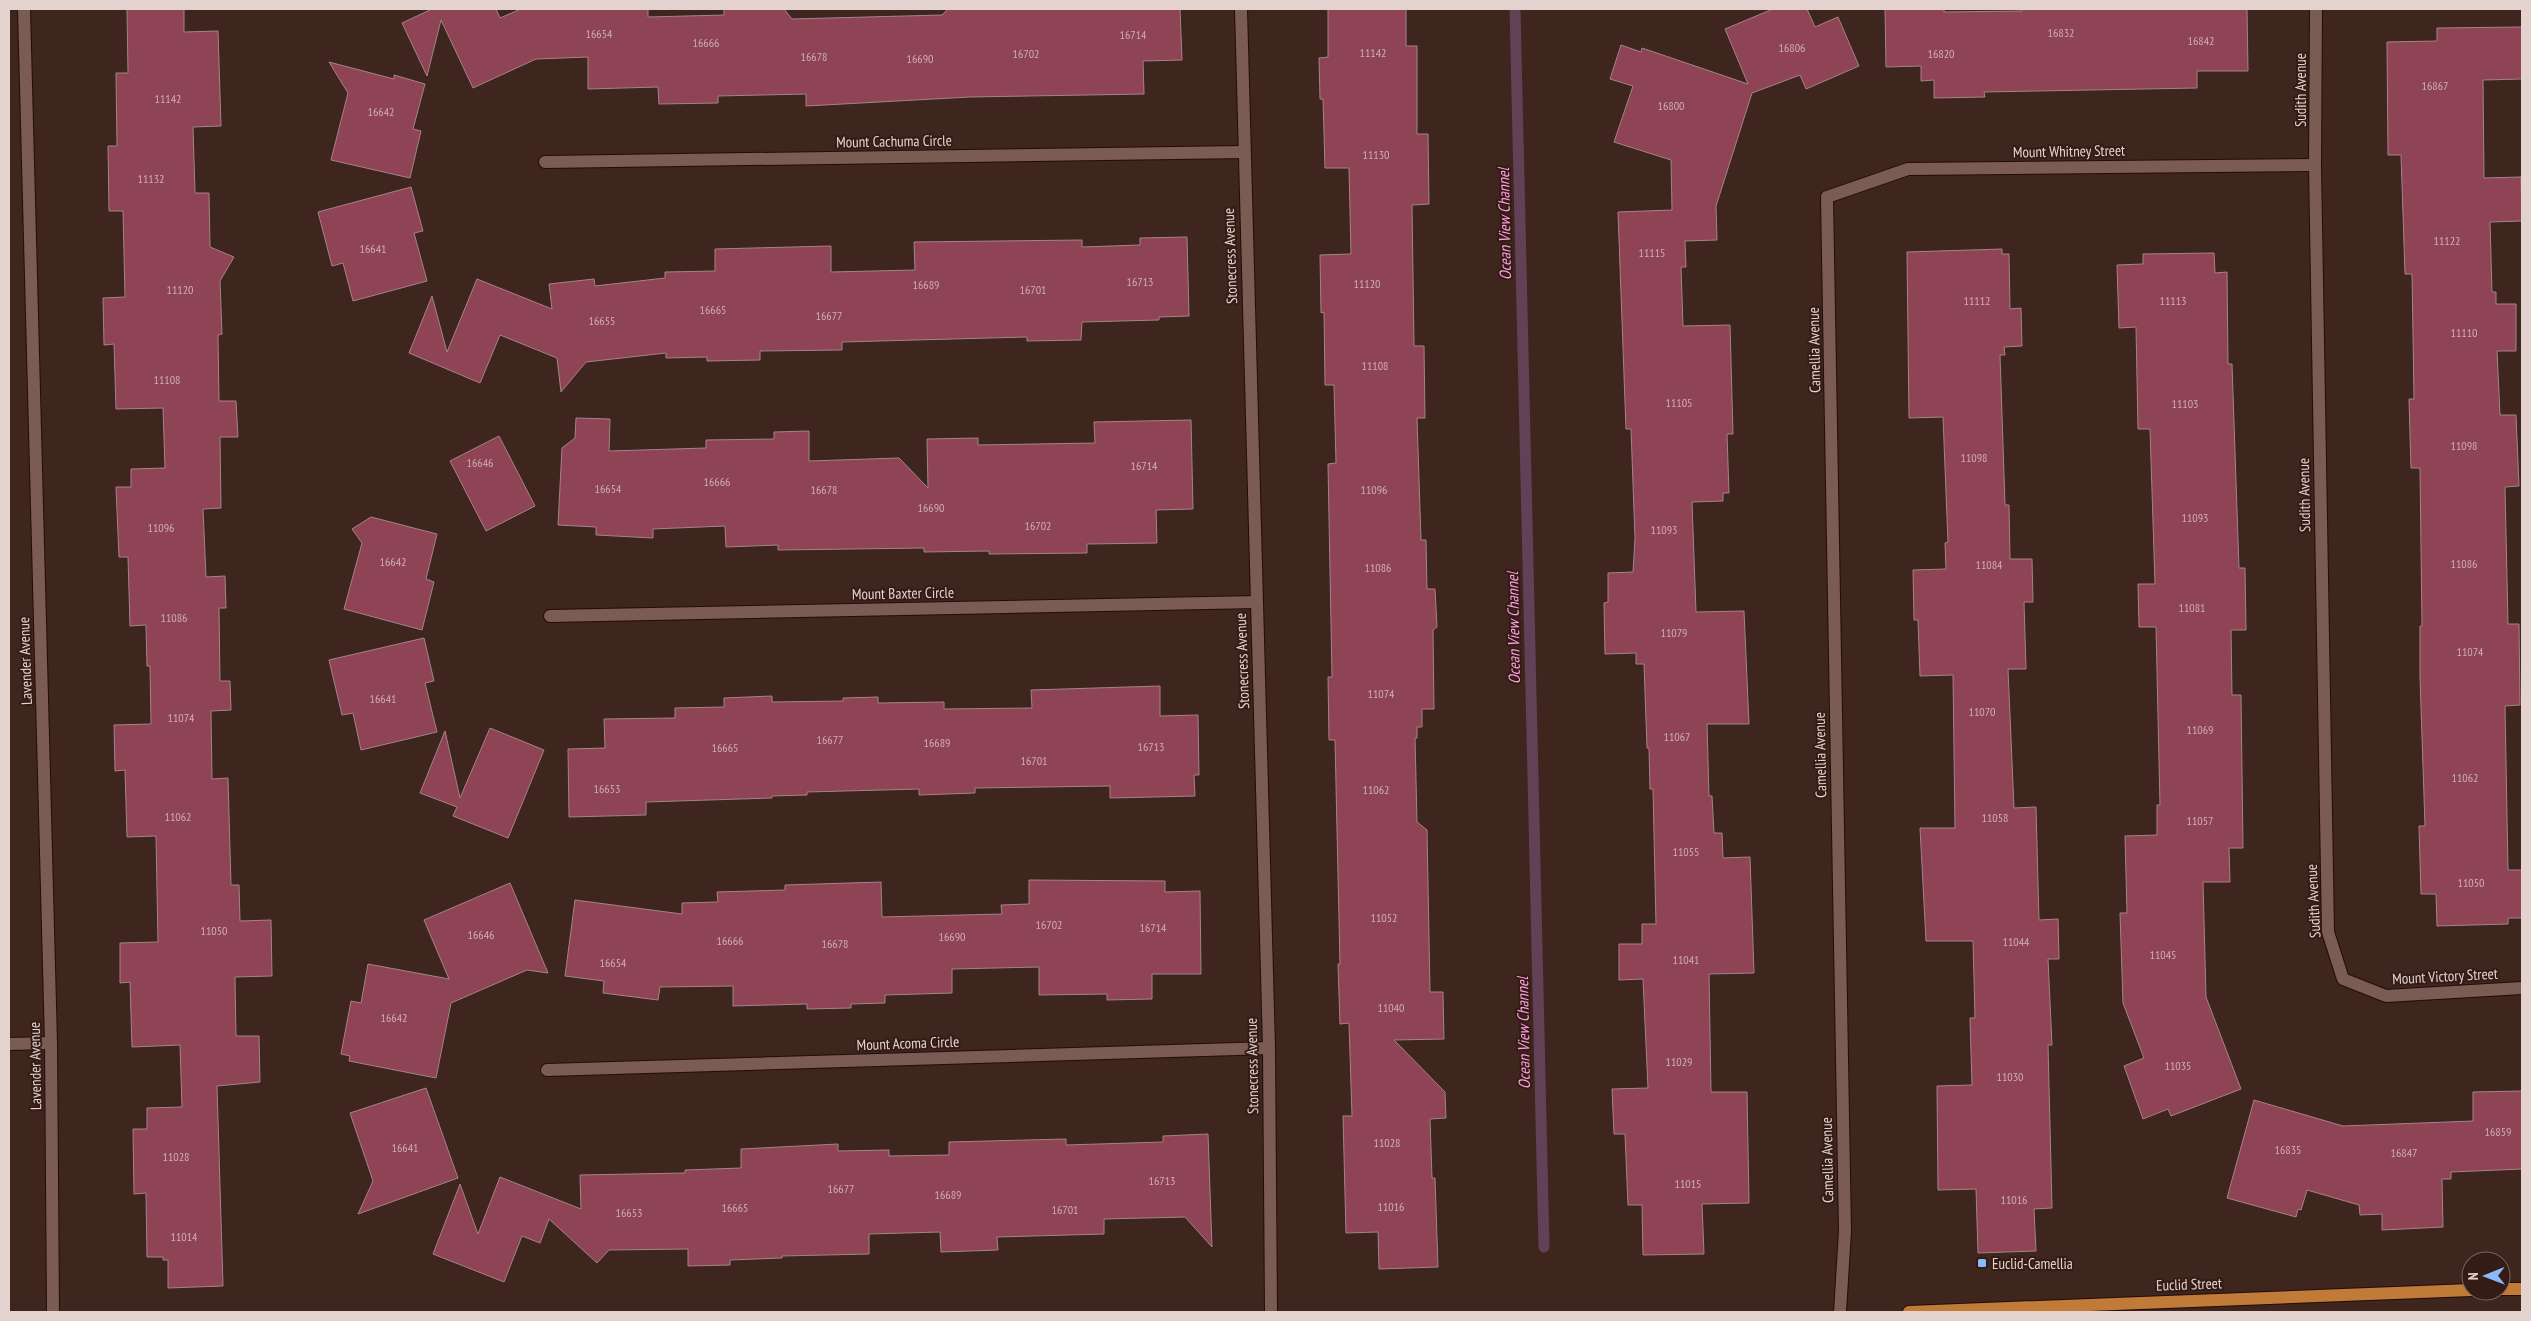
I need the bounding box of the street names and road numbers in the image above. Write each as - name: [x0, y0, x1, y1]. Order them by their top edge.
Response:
- street label: Sudith Avenue: [2291, 53, 2310, 127]
- street label: Mount Cachuma Circle: [836, 130, 952, 152]
- street label: Mount Whitney Street: [2013, 141, 2125, 161]
- street label: Stonecress Avenue: [1219, 208, 1241, 304]
- street label: Camellia Avenue: [1804, 307, 1824, 393]
- street label: Sudith Avenue: [2294, 458, 2314, 532]
- street label: Mount Baxter Circle: [852, 583, 954, 603]
- street label: Stonecress Avenue: [1231, 613, 1253, 709]
- street label: Lavender Avenue: [14, 617, 36, 705]
- street label: Camellia Avenue: [1810, 712, 1830, 798]
- street label: Sudith Avenue: [2302, 863, 2324, 939]
- street label: Mount Victory Street: [2392, 964, 2498, 988]
- street label: Stonecress Avenue: [1242, 1018, 1262, 1114]
- street label: Lavender Avenue: [25, 1022, 45, 1110]
- street label: Mount Acoma Circle: [856, 1032, 960, 1054]
- street label: Camellia Avenue: [1817, 1117, 1837, 1203]
- street label: Euclid Street: [2156, 1273, 2222, 1295]

